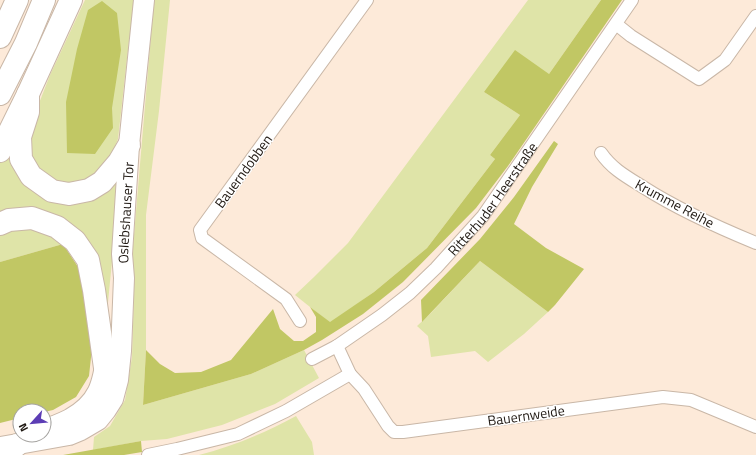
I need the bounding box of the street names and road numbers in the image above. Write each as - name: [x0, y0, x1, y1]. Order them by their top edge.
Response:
- street label: Bauerndobben: [209, 130, 277, 212]
- street label: Ritterhuder Heerstraße: [442, 137, 542, 260]
- street label: Oslebshauser Tor: [112, 161, 138, 264]
- street label: Krumme Reihe: [632, 173, 718, 233]
- street label: Bauernweide: [486, 399, 566, 431]

